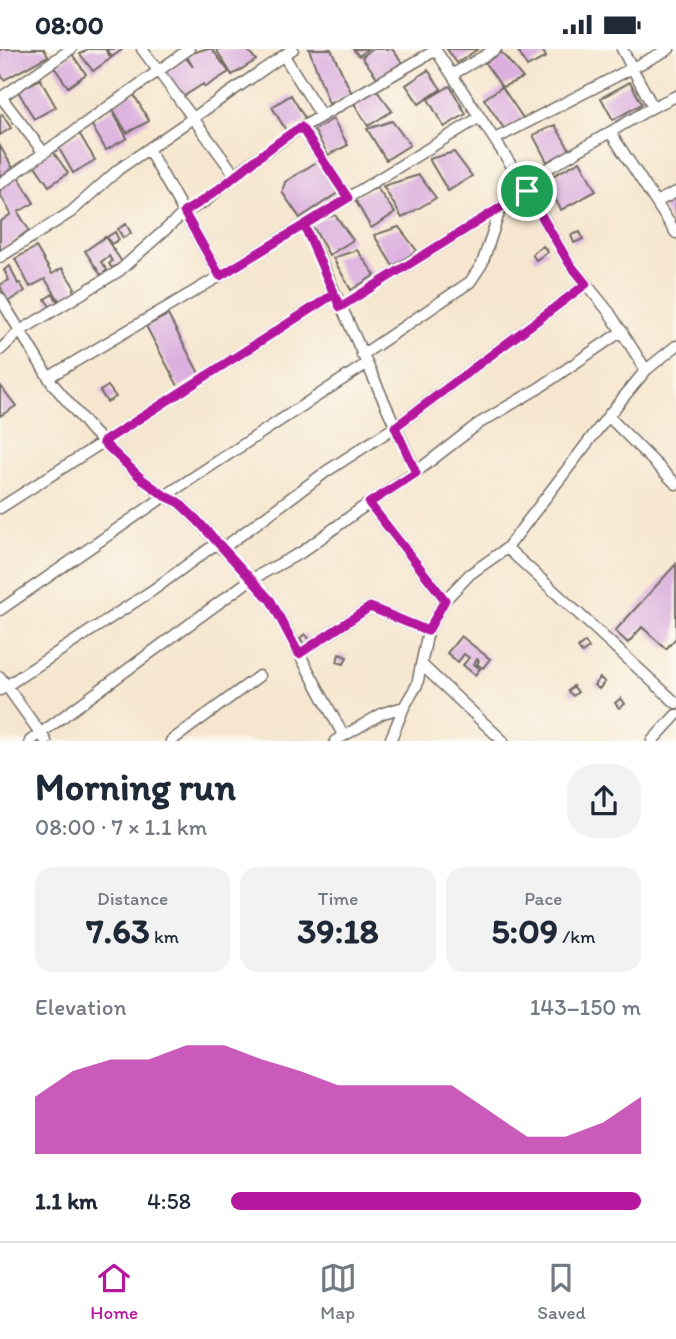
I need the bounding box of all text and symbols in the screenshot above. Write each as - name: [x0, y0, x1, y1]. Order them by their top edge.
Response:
- text: 08:00: [35, 9, 104, 41]
- pin: [497, 161, 557, 221]
- icon: arrive: [508, 172, 546, 210]
- text: Morning run: [35, 764, 236, 810]
- button: share: [567, 764, 641, 838]
- text: 08:00 · 7 × 1.1 km: [35, 813, 207, 841]
- text: Distance: [97, 887, 168, 910]
- text: Time: [318, 887, 358, 910]
- text: Pace: [524, 887, 562, 910]
- text: 7.63: [86, 910, 150, 952]
- text: 39:18: [297, 910, 379, 952]
- text: 5:09: [491, 910, 558, 952]
- text: km: [150, 925, 179, 948]
- text: /km: [558, 925, 595, 948]
- text: Elevation: [35, 993, 126, 1021]
- text: 143–150 m: [530, 993, 641, 1021]
- text: 1.1 km: [35, 1187, 98, 1215]
- text: 4:58: [147, 1187, 191, 1215]
- tab: Home: [90, 1259, 138, 1324]
- tab: Map: [319, 1259, 357, 1324]
- tab: Saved: [537, 1259, 586, 1324]

